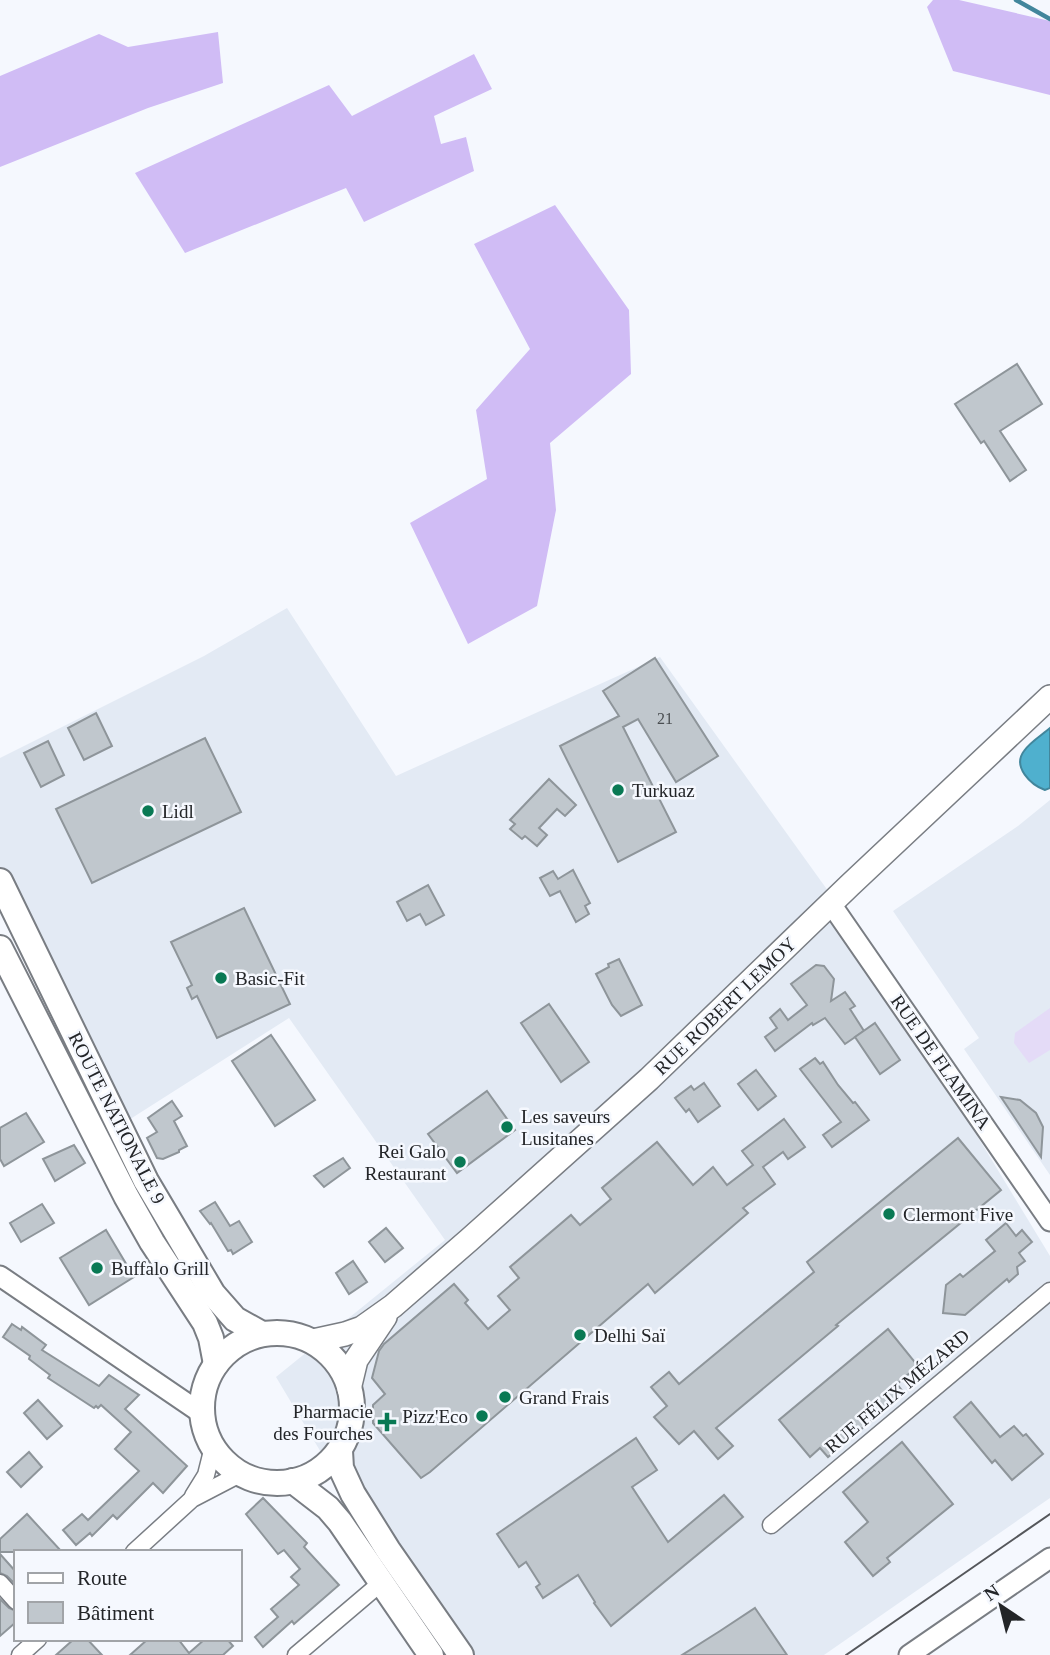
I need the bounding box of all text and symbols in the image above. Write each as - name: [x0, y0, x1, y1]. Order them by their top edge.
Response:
- house number: 21: [657, 710, 673, 727]
- place label: Turkuaz: [632, 780, 695, 801]
- marker: Turkuaz: [610, 782, 626, 798]
- place label: Lidl: [162, 801, 194, 822]
- marker: Lidl: [140, 803, 156, 819]
- street label: RUE ROBERT LEMOY: [650, 933, 800, 1079]
- place label: Basic-Fit: [235, 968, 305, 989]
- marker: Basic-Fit: [213, 970, 229, 986]
- street label: RUE DE FLAMINA: [887, 991, 995, 1134]
- street label: ROUTE NATIONALE 9: [65, 1029, 169, 1207]
- place label: Les saveurs Lusitanes: [521, 1106, 610, 1149]
- marker: Les saveurs Lusitanes: [499, 1119, 515, 1135]
- place label: Rei Galo Restaurant: [365, 1141, 447, 1184]
- marker: Rei Galo Restaurant: [452, 1154, 468, 1170]
- place label: Clermont Five: [903, 1204, 1013, 1225]
- marker: Clermont Five: [881, 1206, 897, 1222]
- place label: Buffalo Grill: [111, 1258, 209, 1279]
- marker: Buffalo Grill: [89, 1260, 105, 1276]
- place label: Delhi Saï: [594, 1325, 666, 1346]
- street label: RUE FÉLIX MÉZARD: [821, 1325, 973, 1457]
- marker: Delhi Saï: [572, 1327, 588, 1343]
- place label: Grand Frais: [519, 1387, 609, 1408]
- marker: Grand Frais: [497, 1389, 513, 1405]
- place label: Pharmacie des Fourches: [273, 1401, 373, 1444]
- place label: Pizz'Eco: [402, 1406, 468, 1427]
- marker: Pizz'Eco: [474, 1408, 490, 1424]
- marker: Pharmacie des Fourches: [379, 1414, 395, 1430]
- legend: [14, 1550, 242, 1641]
- text: Route: [77, 1566, 127, 1590]
- north arrow: [966, 1571, 1036, 1641]
- text: N: [980, 1580, 1003, 1605]
- text: Bâtiment: [77, 1601, 154, 1625]

